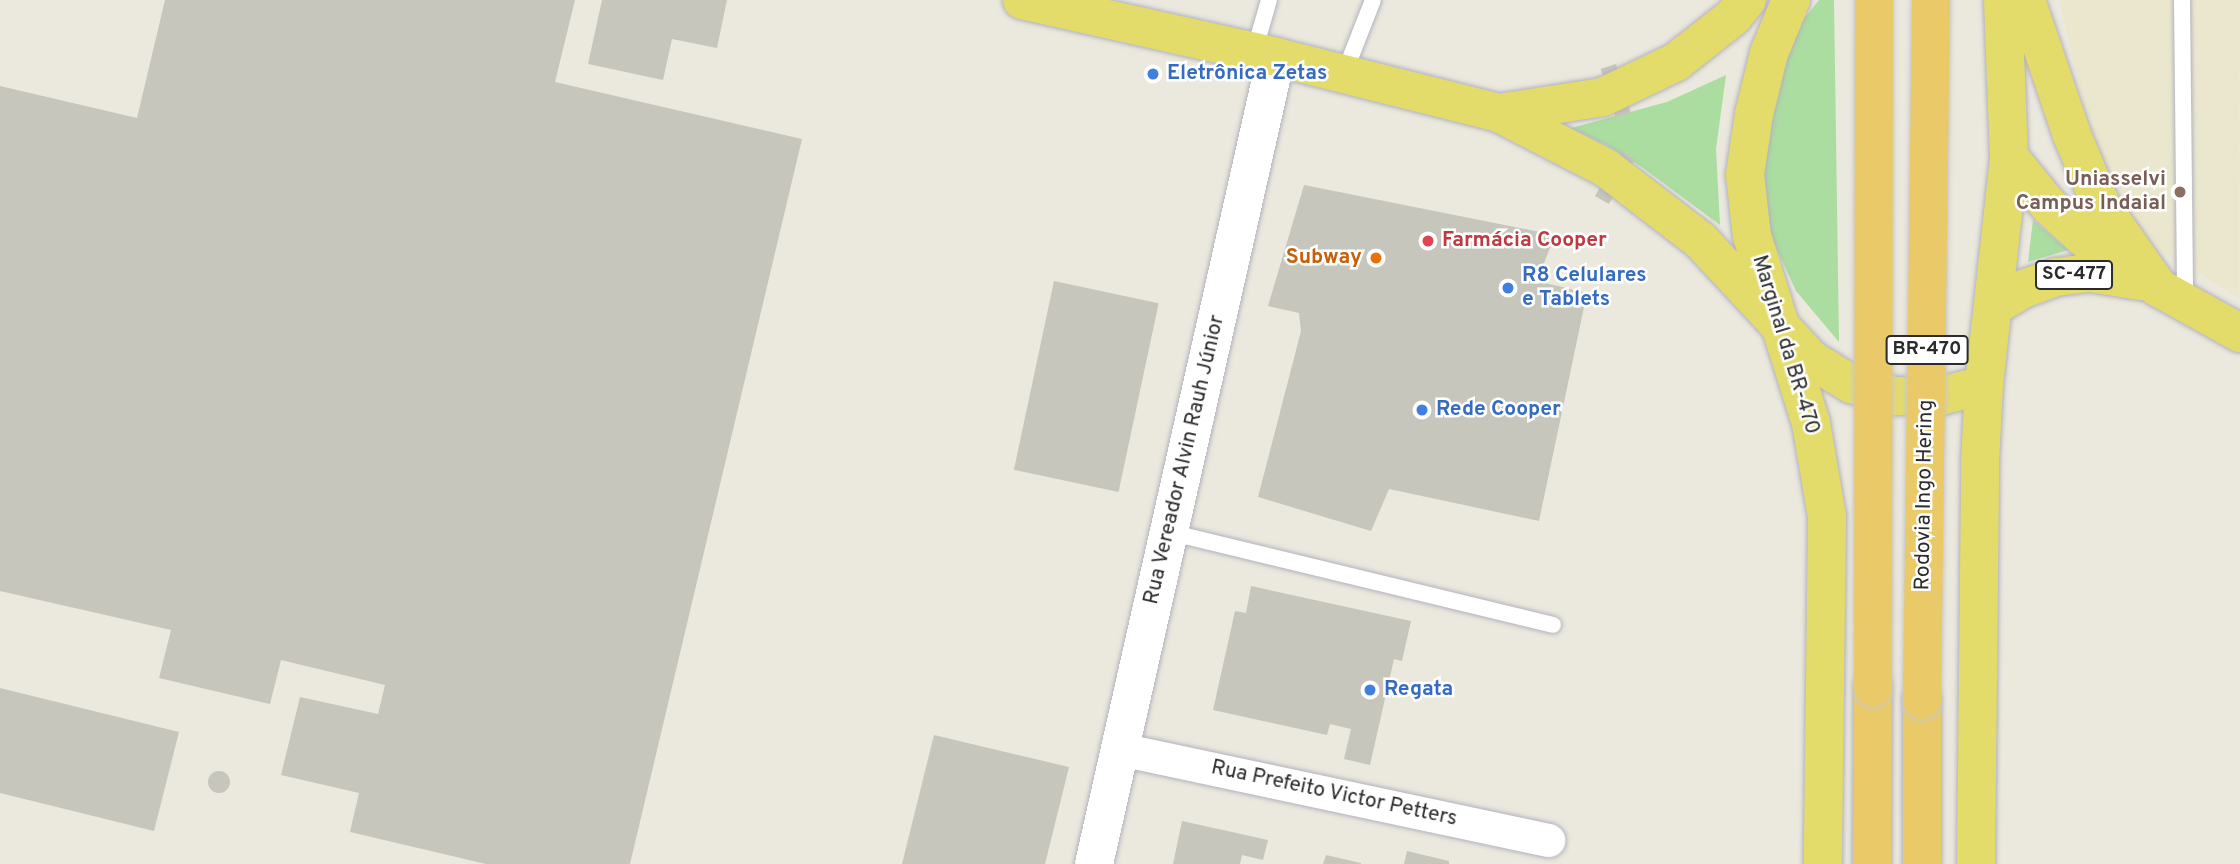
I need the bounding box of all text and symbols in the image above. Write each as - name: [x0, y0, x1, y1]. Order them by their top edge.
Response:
- place label: Eletrônica Zetas: [1167, 61, 1327, 87]
- marker: Eletrônica Zetas: [1145, 66, 1161, 82]
- place label: Uniasselvi Campus Indaial: [2016, 167, 2166, 217]
- marker: Uniasselvi Campus Indaial: [2172, 184, 2188, 200]
- place label: Farmácia Cooper: [1442, 228, 1607, 254]
- marker: Farmácia Cooper: [1420, 233, 1436, 249]
- place label: Subway: [1286, 245, 1362, 271]
- marker: Subway: [1368, 250, 1384, 266]
- street label: Marginal da BR-470: [1746, 252, 1824, 438]
- road number: SC-477: [2034, 260, 2114, 290]
- place label: R8 Celulares e Tablets: [1522, 263, 1646, 313]
- marker: R8 Celulares e Tablets: [1500, 280, 1516, 296]
- street label: Rua Vereador Alvin Rauh Júnior: [1139, 312, 1231, 608]
- road number: BR-470: [1885, 334, 1969, 366]
- place label: Rede Cooper: [1436, 397, 1561, 423]
- street label: Rodovia Ingo Hering: [1911, 399, 1939, 591]
- marker: Rede Cooper: [1414, 402, 1430, 418]
- place label: Regata: [1384, 677, 1453, 703]
- marker: Regata: [1362, 682, 1378, 698]
- street label: Rua Prefeito Victor Petters: [1208, 756, 1460, 832]

